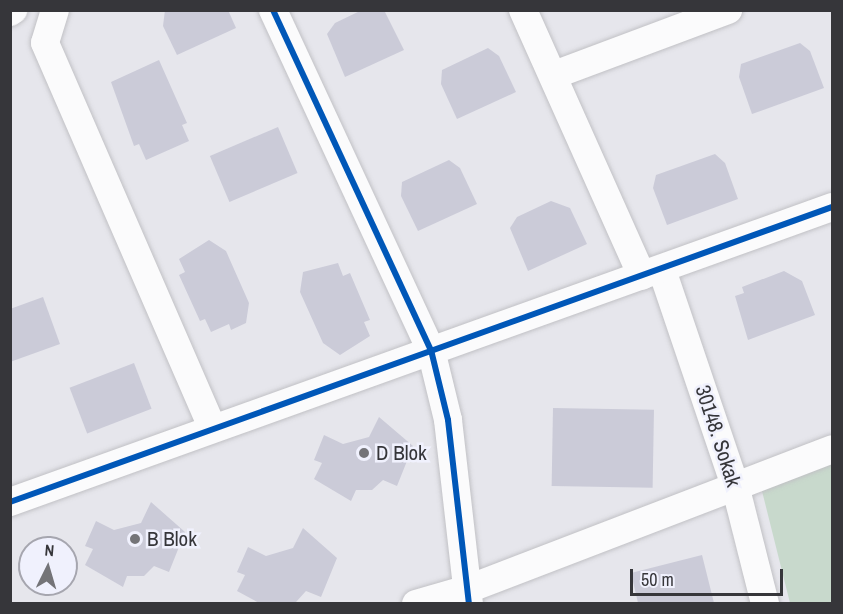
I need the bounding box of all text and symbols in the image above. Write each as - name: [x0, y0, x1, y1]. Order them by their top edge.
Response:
- street label: 30148. Sokak: [690, 382, 746, 490]
- place label: D Blok: [376, 440, 427, 466]
- marker: D Blok: [357, 446, 371, 460]
- place label: B Blok: [147, 526, 197, 552]
- marker: B Blok: [128, 532, 142, 546]
- north arrow: [18, 536, 78, 596]
- text: N: [44, 539, 55, 561]
- scale bar: [633, 557, 786, 595]
- text: 50 m: [641, 567, 674, 592]

